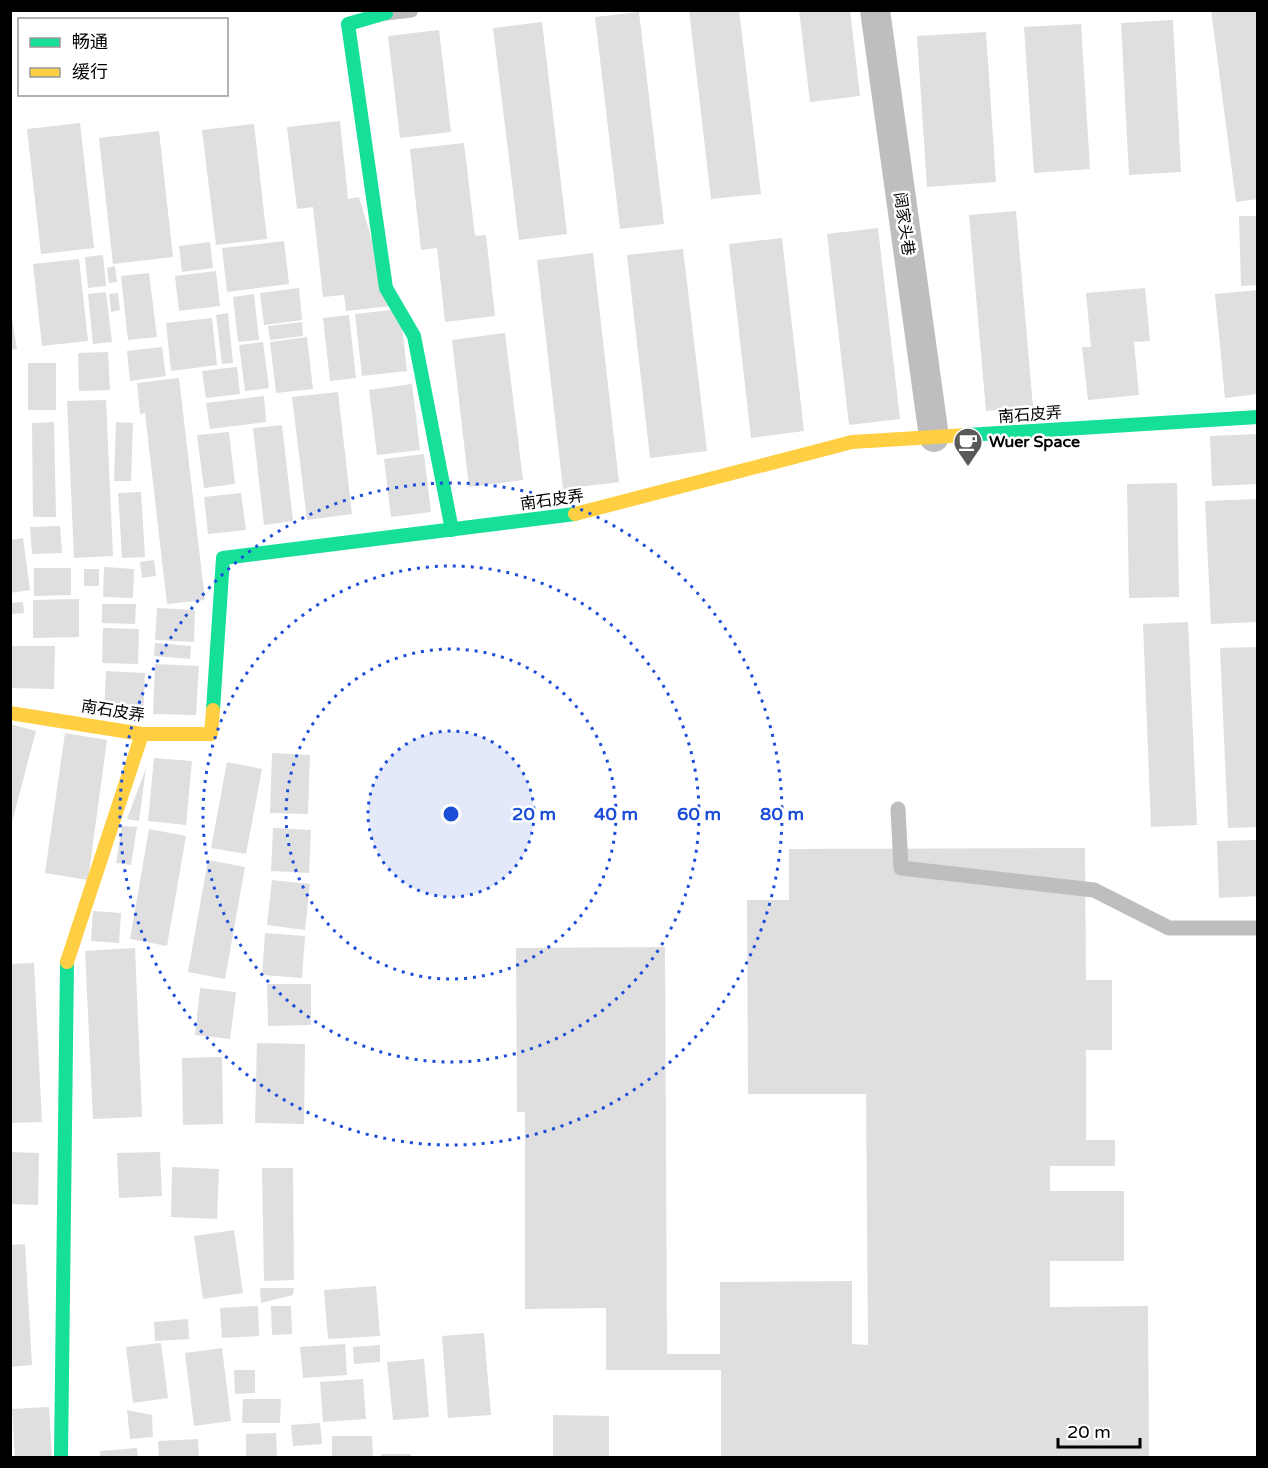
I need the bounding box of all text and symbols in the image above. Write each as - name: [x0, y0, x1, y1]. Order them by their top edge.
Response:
- legend: [18, 18, 228, 96]
- text: 畅通: [72, 31, 108, 53]
- text: 缓行: [72, 61, 108, 83]
- street label: 阔家头巷: [890, 191, 918, 257]
- street label: 南石皮弄: [997, 403, 1063, 427]
- cafe icon: Wuer Space: [952, 426, 984, 468]
- place label: Wuer Space: [989, 432, 1080, 452]
- street label: 南石皮弄: [519, 486, 585, 514]
- street label: 南石皮弄: [80, 696, 146, 726]
- text: 20 m: [512, 803, 556, 825]
- text: 40 m: [594, 803, 638, 825]
- text: 60 m: [677, 803, 721, 825]
- text: 80 m: [760, 803, 804, 825]
- centre of rings: [441, 804, 461, 824]
- scale bar: [1058, 1411, 1140, 1449]
- text: 20 m: [1067, 1421, 1111, 1443]

